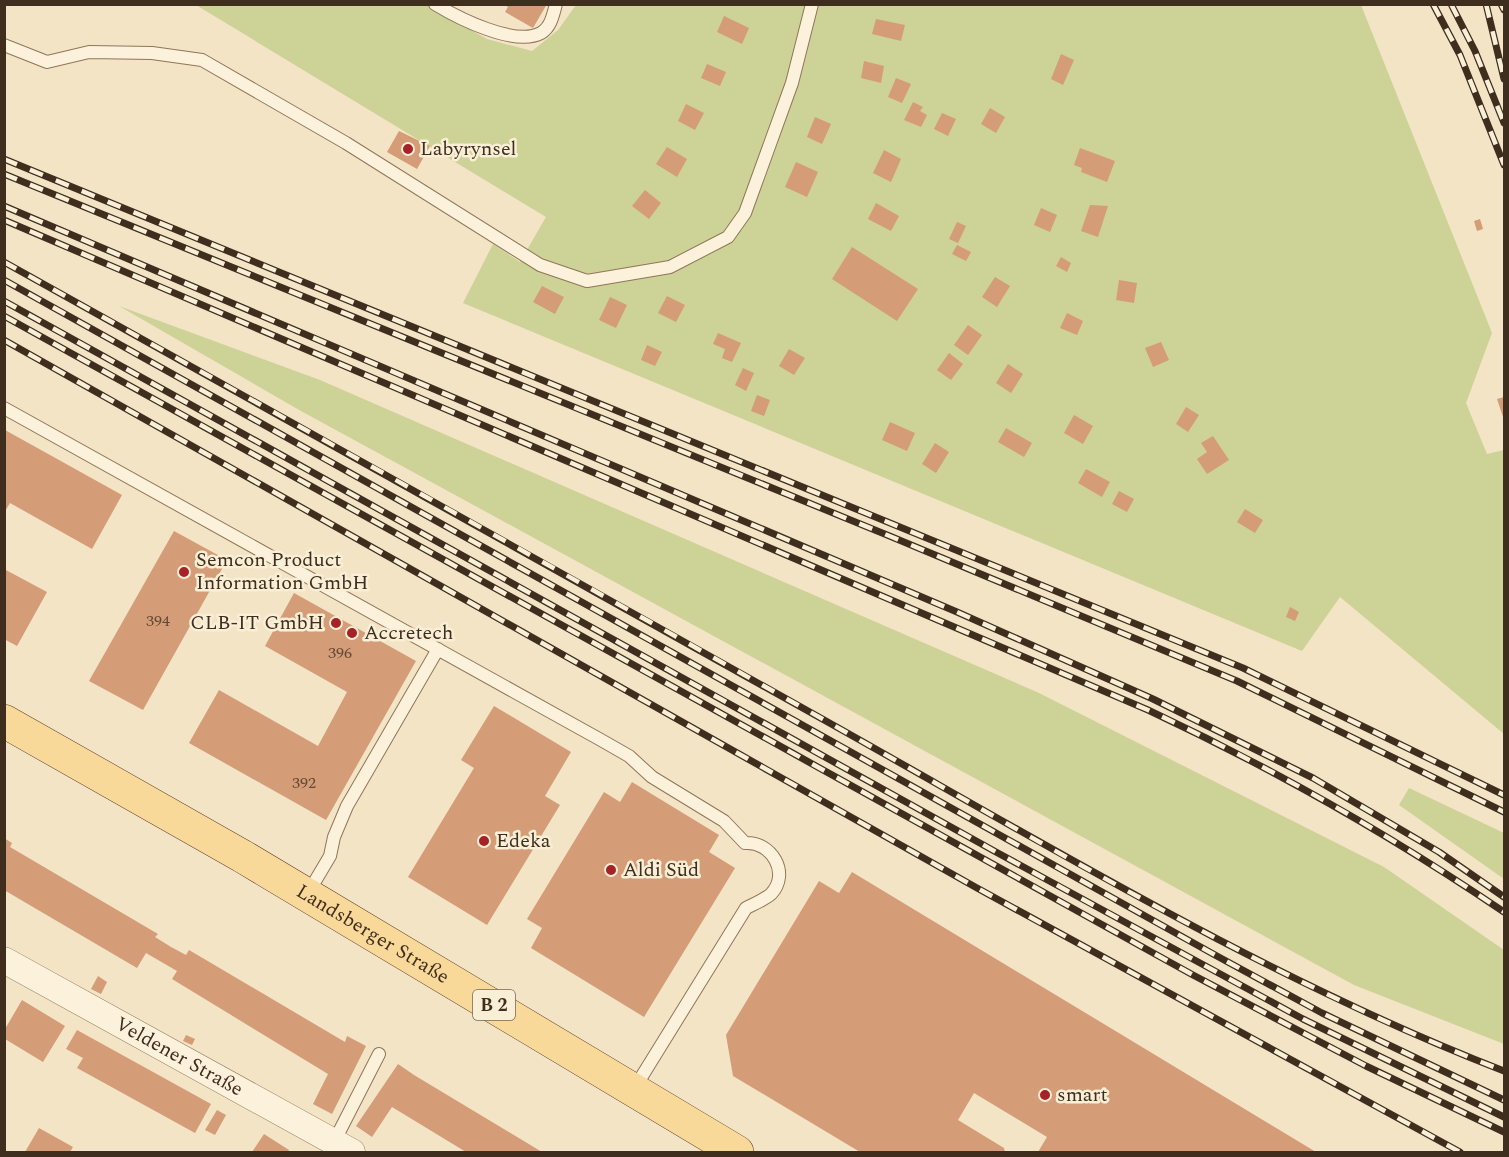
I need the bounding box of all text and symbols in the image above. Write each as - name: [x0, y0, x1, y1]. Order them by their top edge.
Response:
- place label: Labyrynsel: [420, 134, 517, 164]
- marker: Labyrynsel: [401, 142, 415, 156]
- place label: Semcon Product Information GmbH: [196, 545, 368, 598]
- marker: Semcon Product Information GmbH: [177, 565, 191, 579]
- place label: CLB-IT GmbH: [190, 608, 324, 638]
- house number: 394: [146, 609, 170, 633]
- marker: CLB-IT GmbH: [329, 616, 343, 630]
- place label: Accretech: [364, 618, 453, 648]
- marker: Accretech: [345, 626, 359, 640]
- house number: 396: [328, 641, 352, 665]
- house number: 392: [292, 771, 316, 795]
- place label: Edeka: [496, 826, 551, 856]
- marker: Edeka: [477, 834, 491, 848]
- place label: Aldi Süd: [623, 855, 699, 885]
- marker: Aldi Süd: [604, 863, 618, 877]
- street label: Landsberger Straße: [290, 877, 455, 992]
- road number: B 2: [473, 990, 515, 1020]
- street label: Veldener Straße: [110, 1009, 249, 1104]
- place label: smart: [1057, 1080, 1108, 1110]
- marker: smart: [1038, 1088, 1052, 1102]

